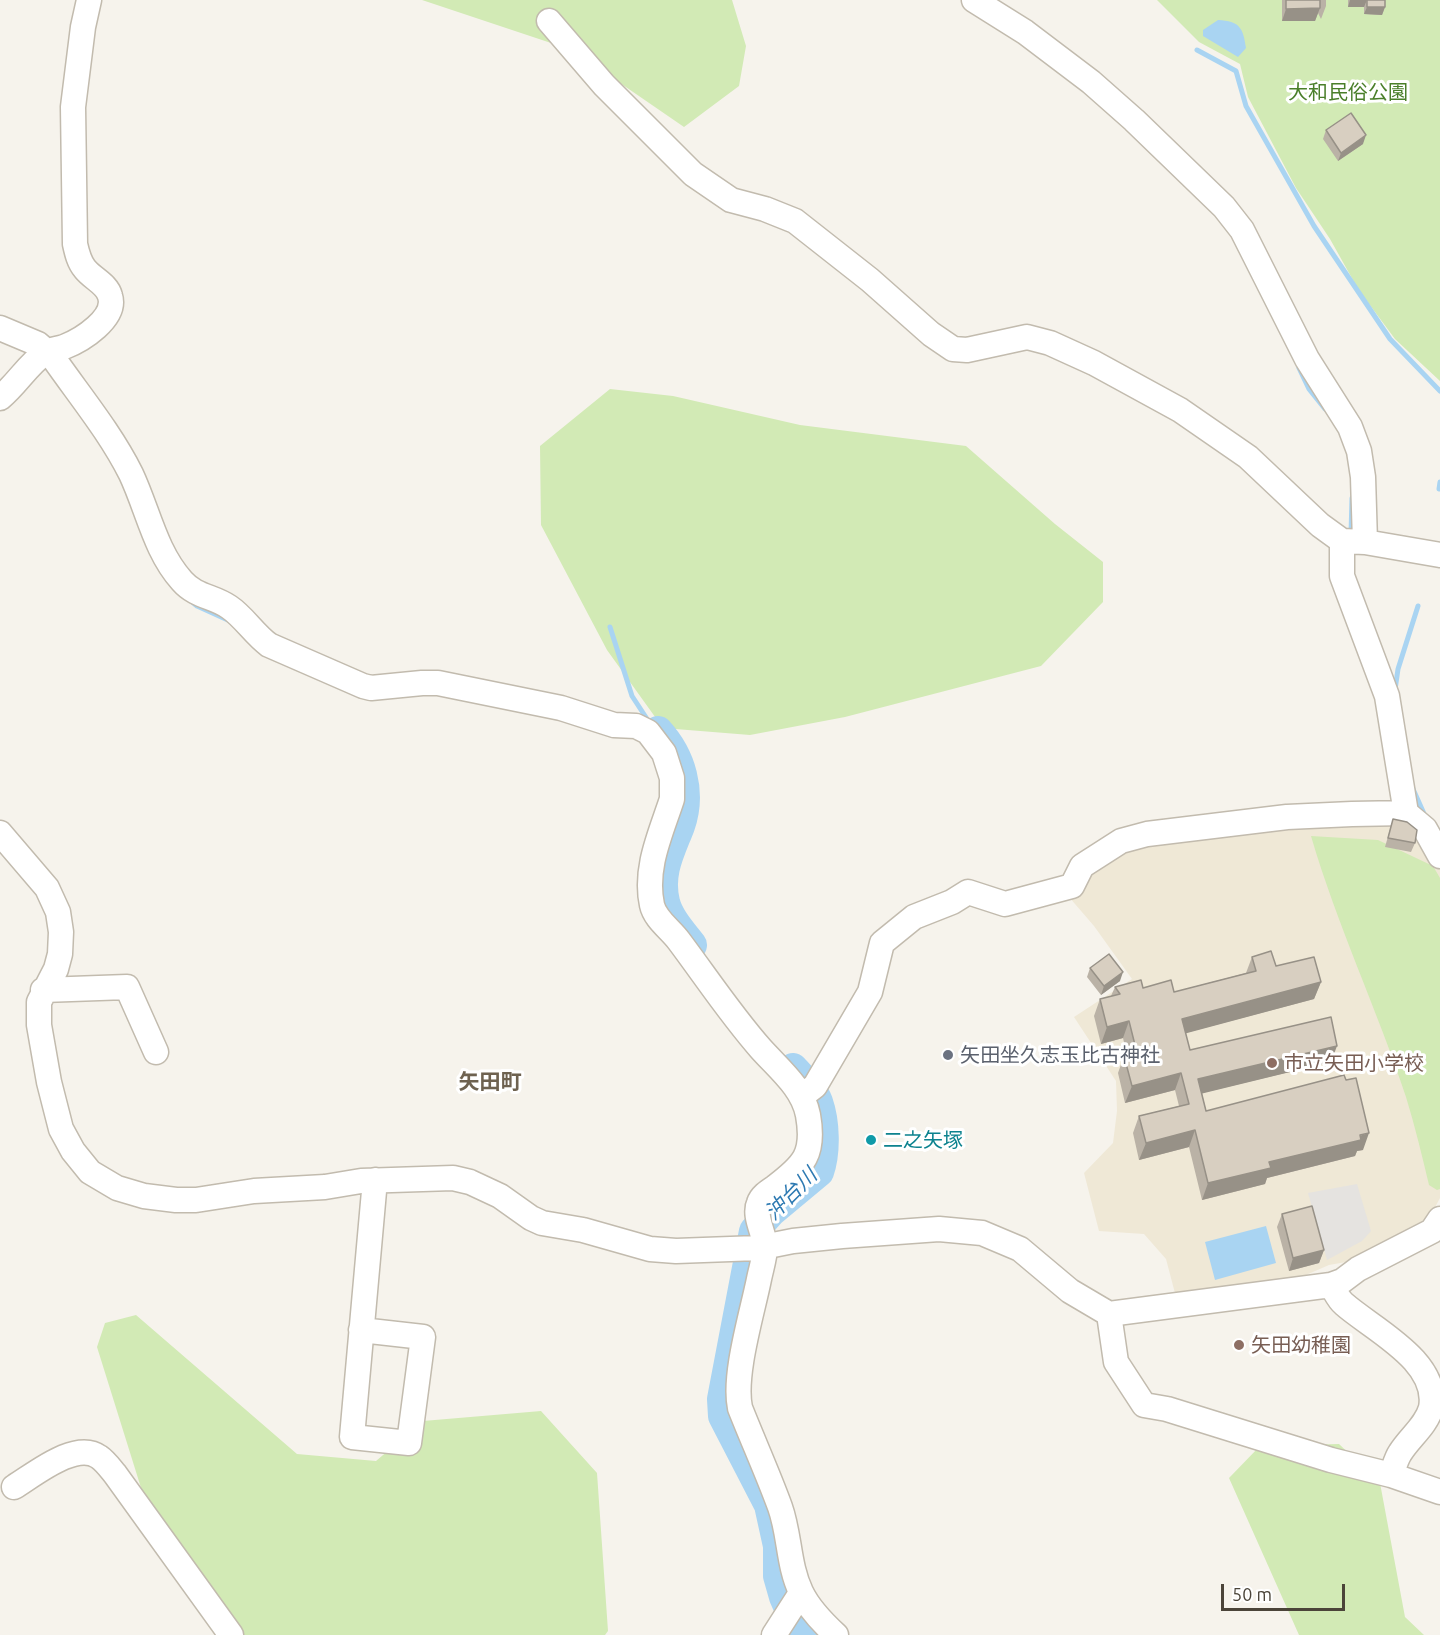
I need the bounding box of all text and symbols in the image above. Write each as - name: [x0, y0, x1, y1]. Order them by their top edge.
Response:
- park label: 大和民俗公園: [1288, 80, 1408, 104]
- place label: 矢田坐久志玉比古神社: [960, 1043, 1160, 1067]
- marker: 矢田坐久志玉比古神社: [941, 1048, 955, 1062]
- place label: 市立矢田小学校: [1284, 1051, 1424, 1075]
- marker: 市立矢田小学校: [1265, 1056, 1279, 1070]
- district label: 矢田町: [459, 1069, 521, 1095]
- place label: 二之矢塚: [883, 1128, 963, 1152]
- marker: 二之矢塚: [864, 1133, 878, 1147]
- water label: 沖台川: [760, 1163, 822, 1225]
- place label: 矢田幼稚園: [1251, 1333, 1351, 1357]
- marker: 矢田幼稚園: [1232, 1338, 1246, 1352]
- scale bar: [1224, 1572, 1348, 1610]
- text: 50 m: [1232, 1584, 1272, 1604]

